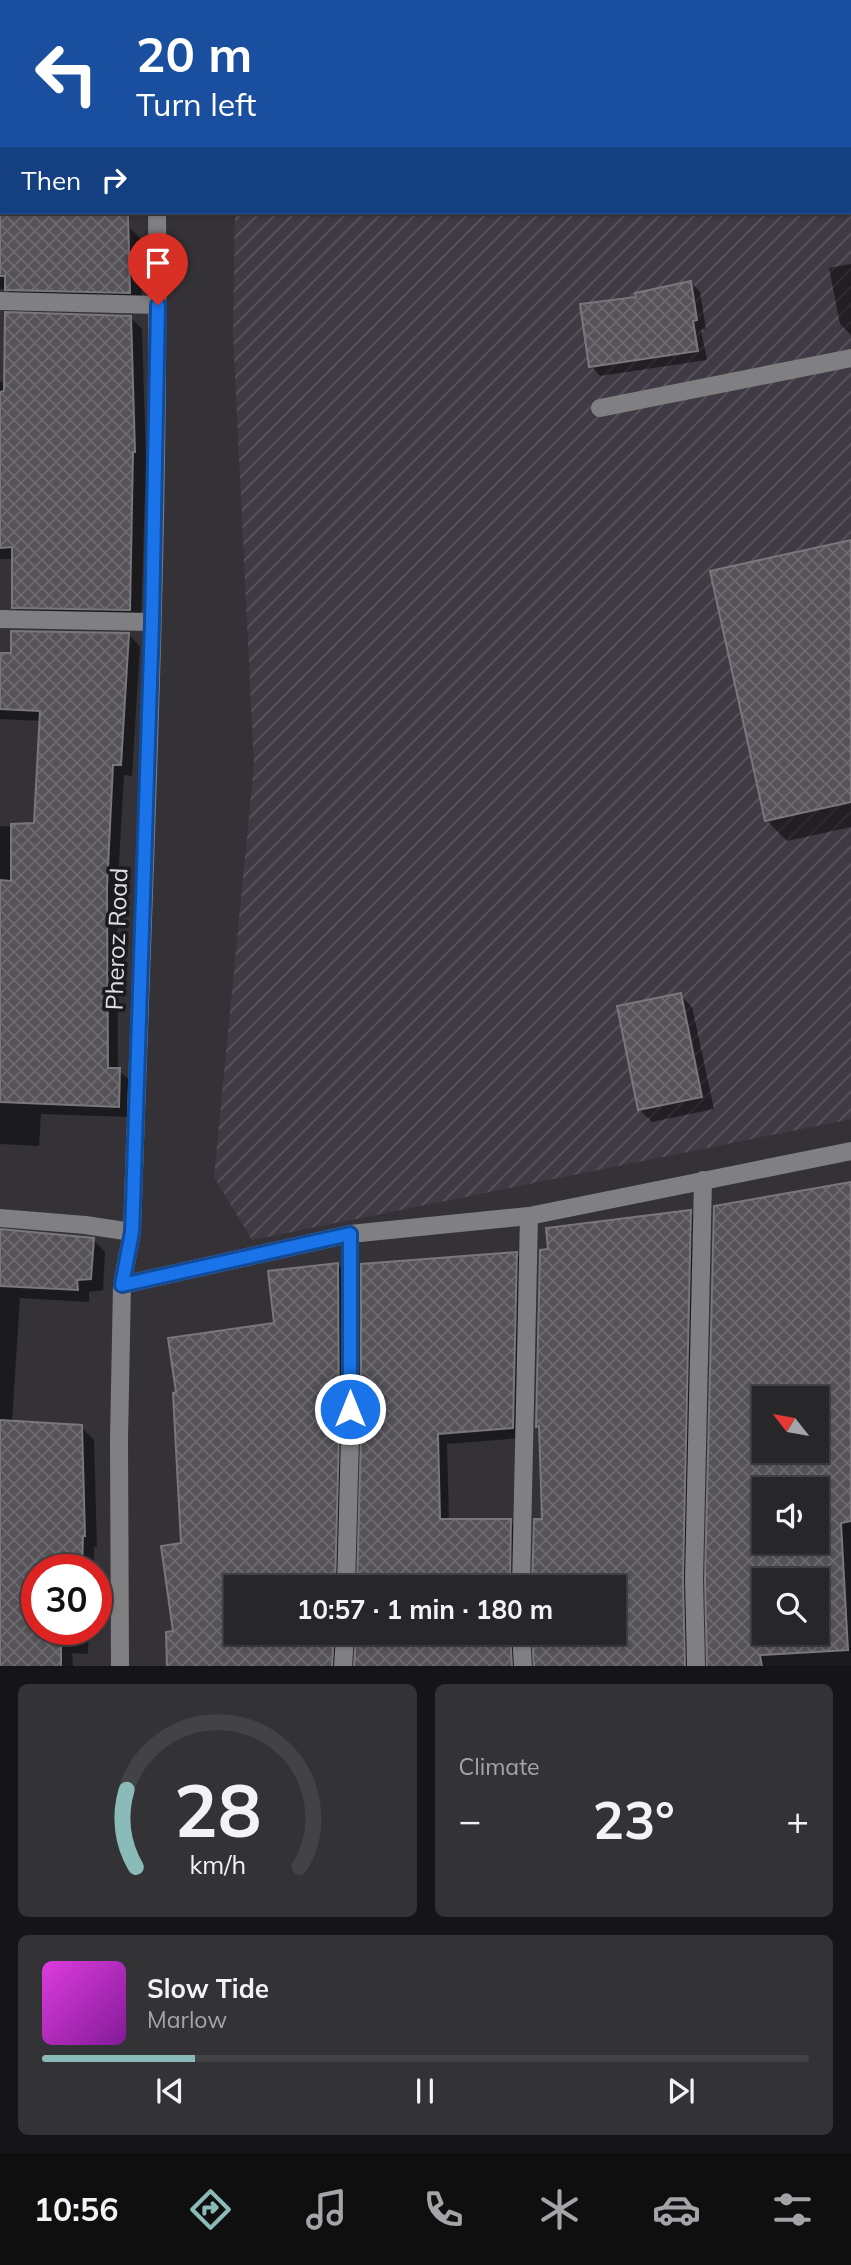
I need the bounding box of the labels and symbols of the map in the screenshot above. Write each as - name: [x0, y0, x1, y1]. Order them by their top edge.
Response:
- pin: [128, 233, 188, 305]
- street label: Pheroz Road: [99, 867, 133, 1011]
- position arrow: [313, 1372, 387, 1446]
- north arrow: [752, 1386, 830, 1463]
- speed limit sign: 30: [21, 1554, 112, 1645]

